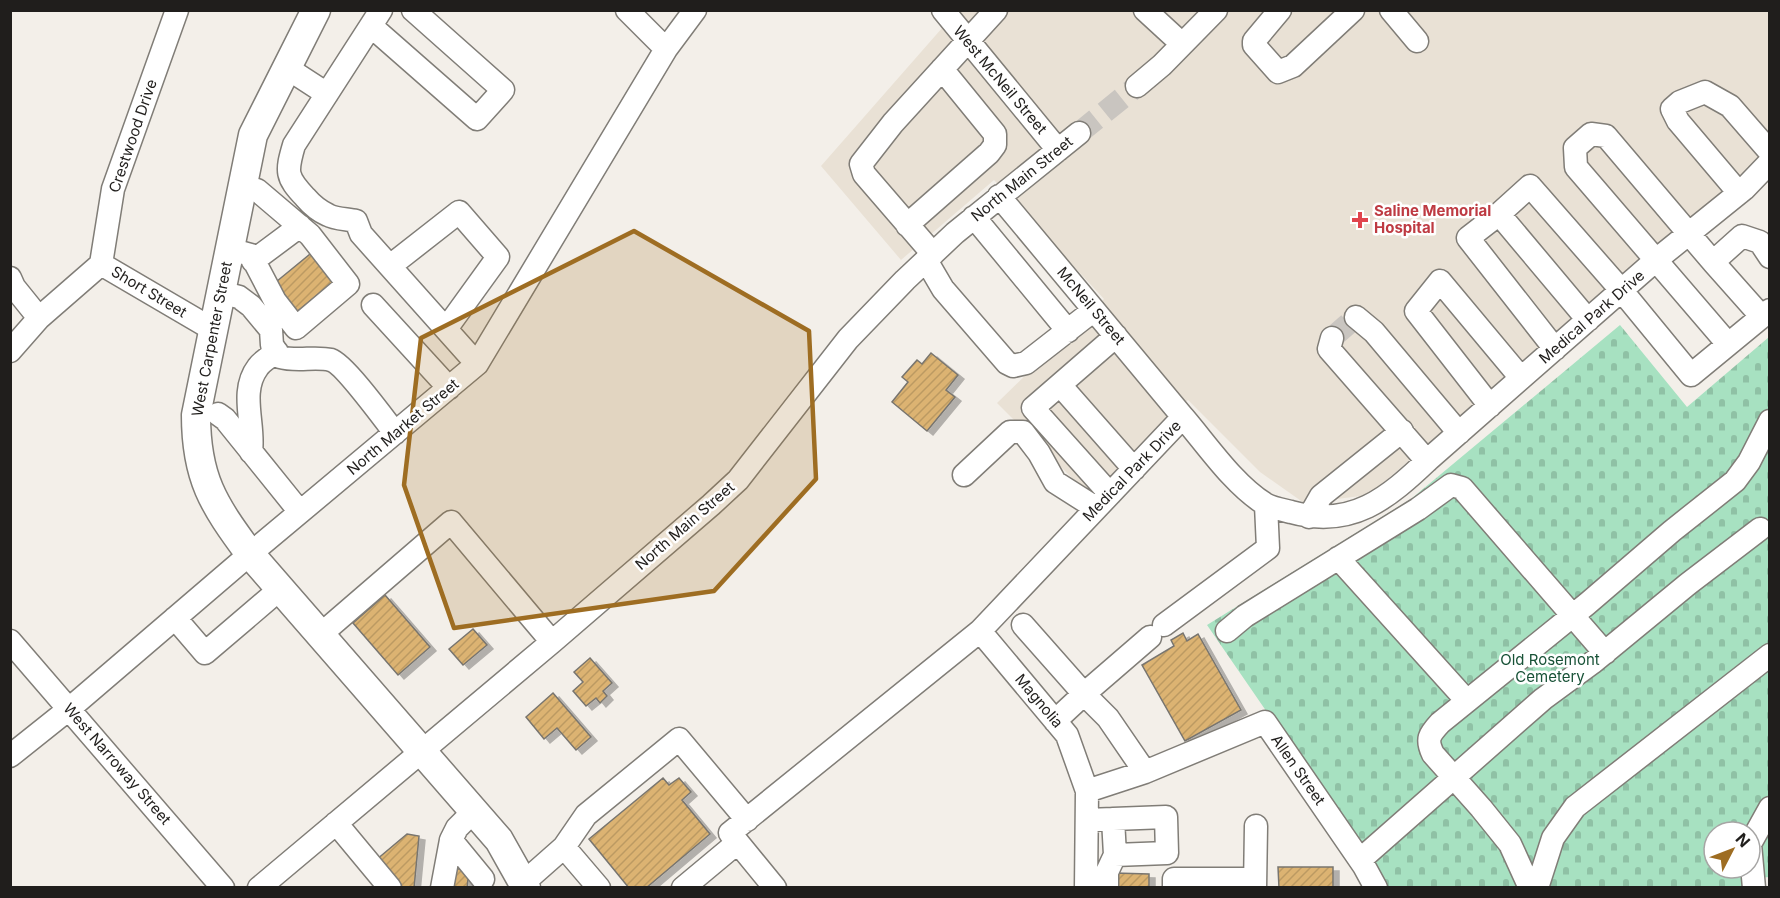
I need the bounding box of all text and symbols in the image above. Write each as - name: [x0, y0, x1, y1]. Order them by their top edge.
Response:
- street label: West McNeil Street: [949, 22, 1051, 138]
- street label: Crestwood Drive: [104, 77, 161, 195]
- street label: North Main Street: [967, 132, 1076, 225]
- place label: Saline Memorial Hospital: [1374, 201, 1491, 237]
- marker: Saline Memorial Hospital: [1351, 211, 1369, 229]
- street label: West Carpenter Street: [187, 260, 236, 418]
- street label: Short Street: [108, 262, 191, 322]
- street label: McNeil Street: [1053, 263, 1130, 349]
- street label: Medical Park Drive: [1535, 266, 1648, 368]
- street label: North Market Street: [343, 374, 463, 479]
- street label: Medical Park Drive: [1078, 416, 1185, 525]
- street label: North Main Street: [631, 477, 738, 574]
- park label: Old Rosemont Cemetery: [1500, 650, 1600, 686]
- street label: Magnolia: [1011, 670, 1067, 732]
- street label: West Narroway Street: [59, 699, 175, 828]
- street label: Allen Street: [1267, 731, 1330, 809]
- north arrow: [1702, 820, 1762, 880]
- text: N: [1732, 829, 1755, 851]

